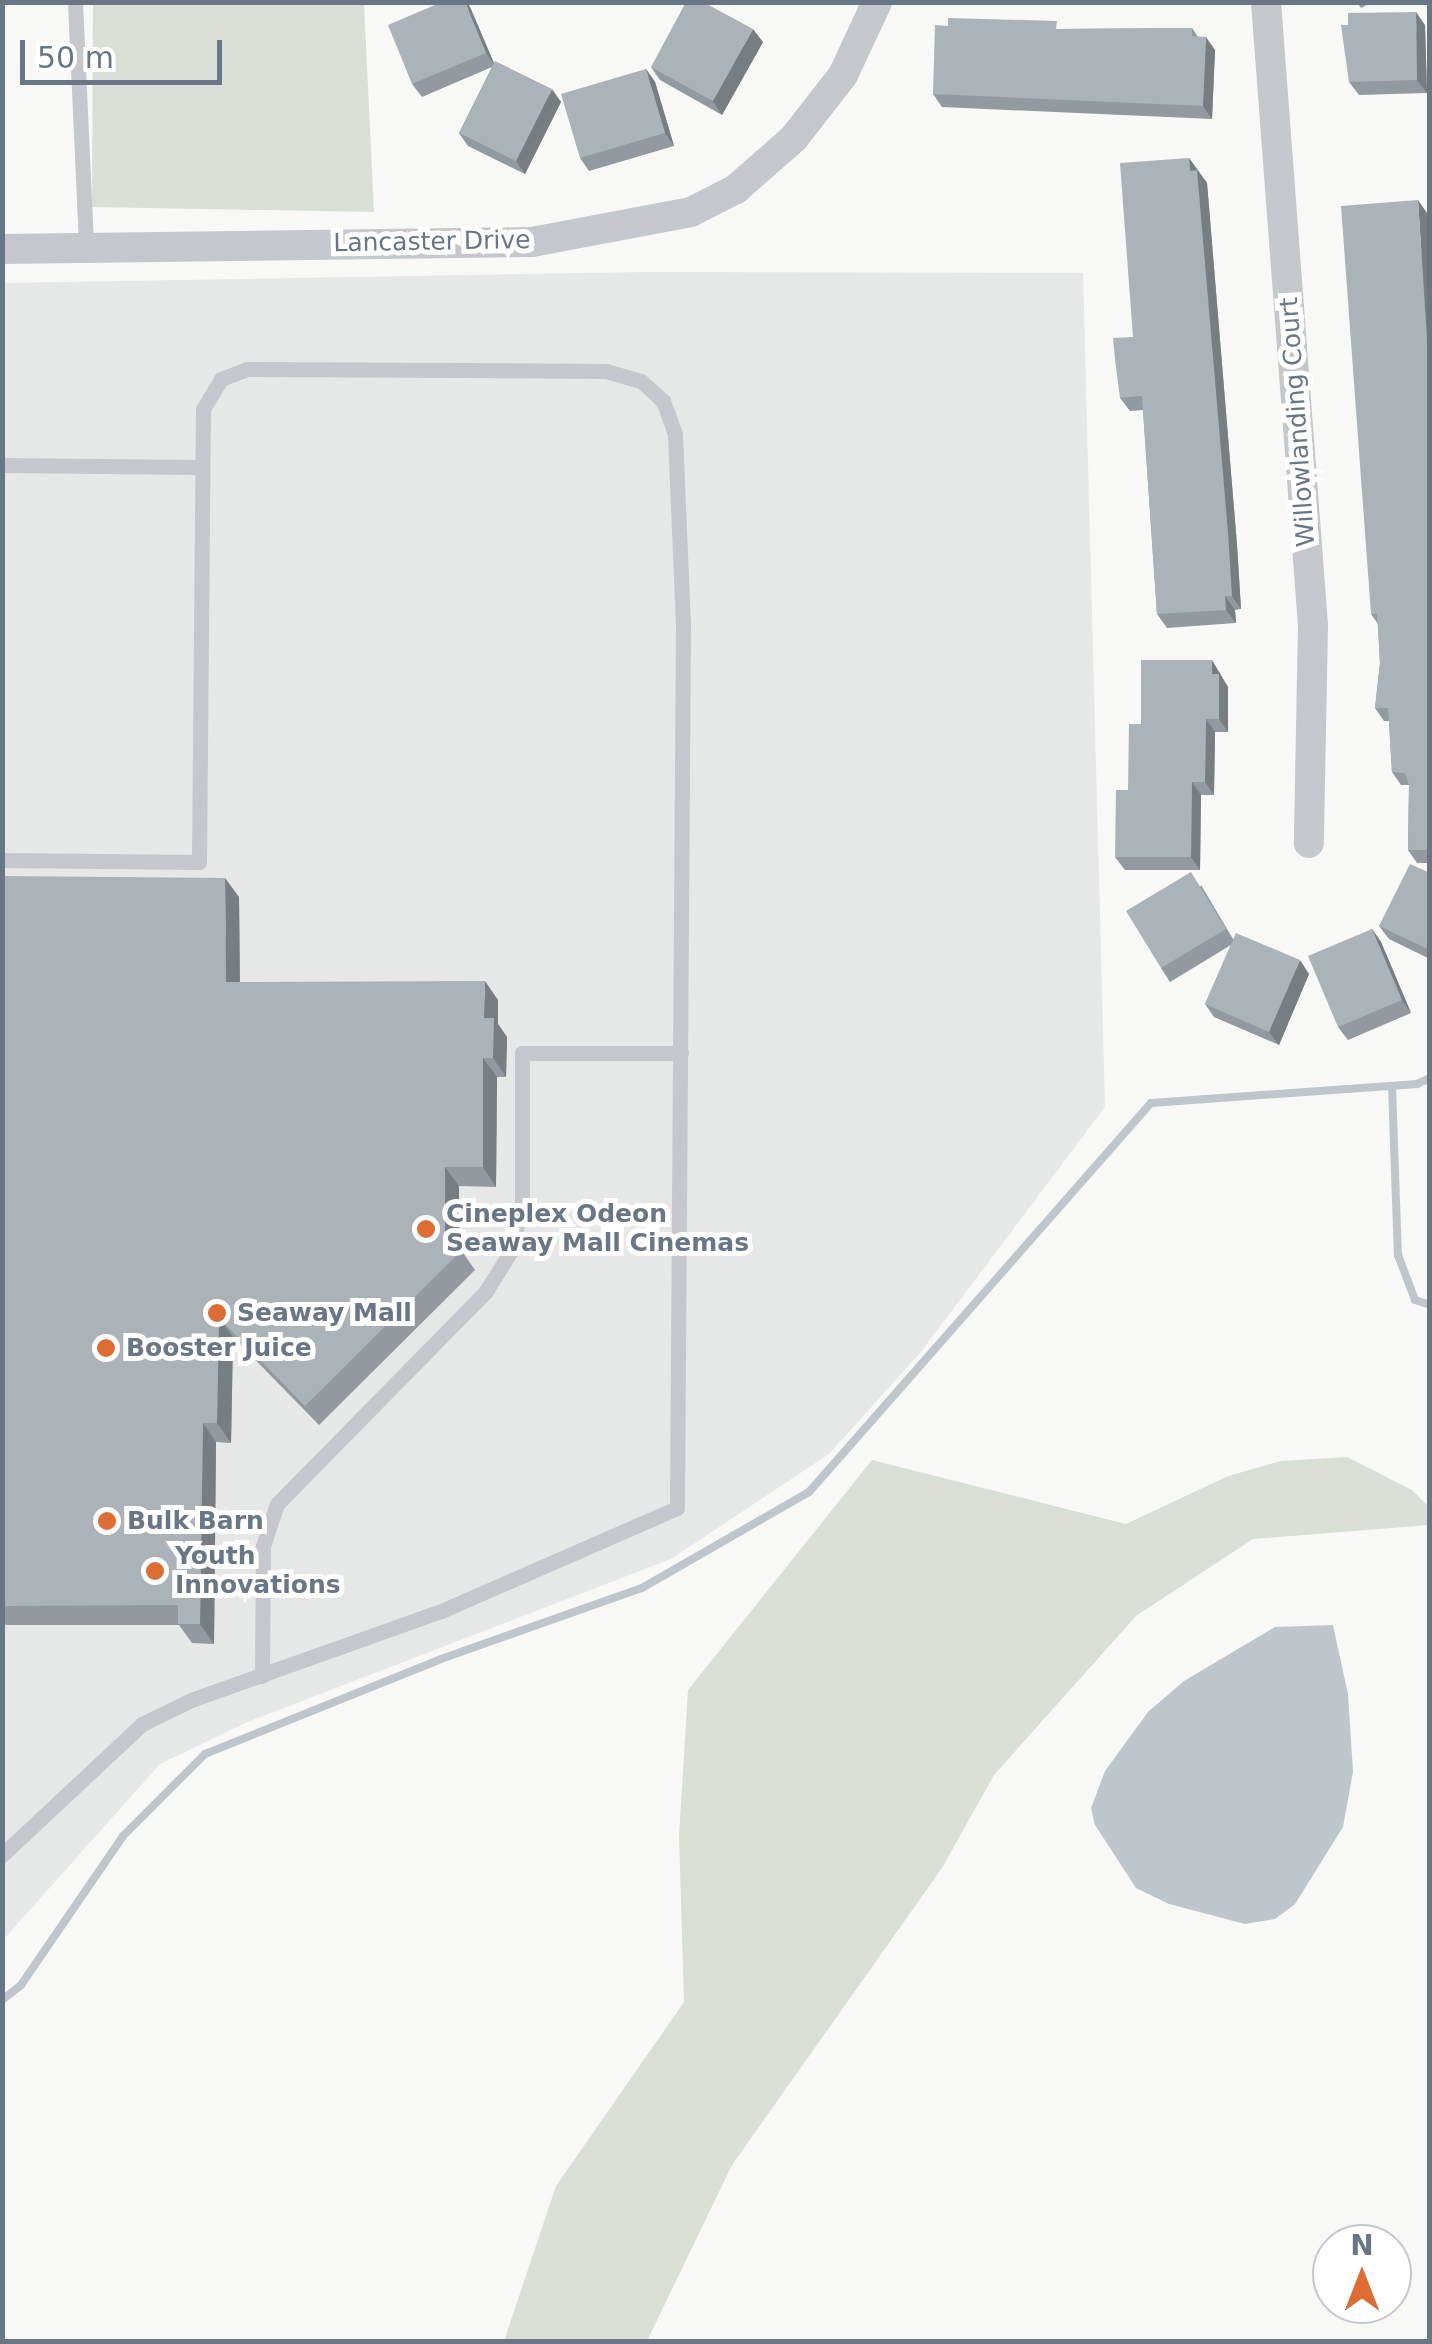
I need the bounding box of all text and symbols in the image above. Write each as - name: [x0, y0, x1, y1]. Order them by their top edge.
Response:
- scale bar: [25, 20, 228, 82]
- text: 50 m: [37, 40, 114, 75]
- street label: Lancaster Drive: [333, 225, 531, 259]
- street label: Willowlanding Court: [1274, 296, 1322, 548]
- place label: Cineplex Odeon Seaway Mall Cinemas: [446, 1200, 749, 1259]
- marker: Cineplex Odeon Seaway Mall Cinemas: [415, 1218, 437, 1240]
- place label: Seaway Mall: [237, 1298, 412, 1328]
- marker: Seaway Mall: [206, 1302, 228, 1324]
- place label: Booster Juice: [126, 1333, 312, 1363]
- marker: Booster Juice: [95, 1337, 117, 1359]
- place label: Bulk Barn: [127, 1506, 264, 1536]
- marker: Bulk Barn: [96, 1510, 118, 1532]
- place label: Youth Innovations: [175, 1542, 341, 1601]
- marker: Youth Innovations: [144, 1560, 166, 1582]
- north arrow: [1312, 2224, 1412, 2324]
- text: N: [1350, 2229, 1374, 2262]

